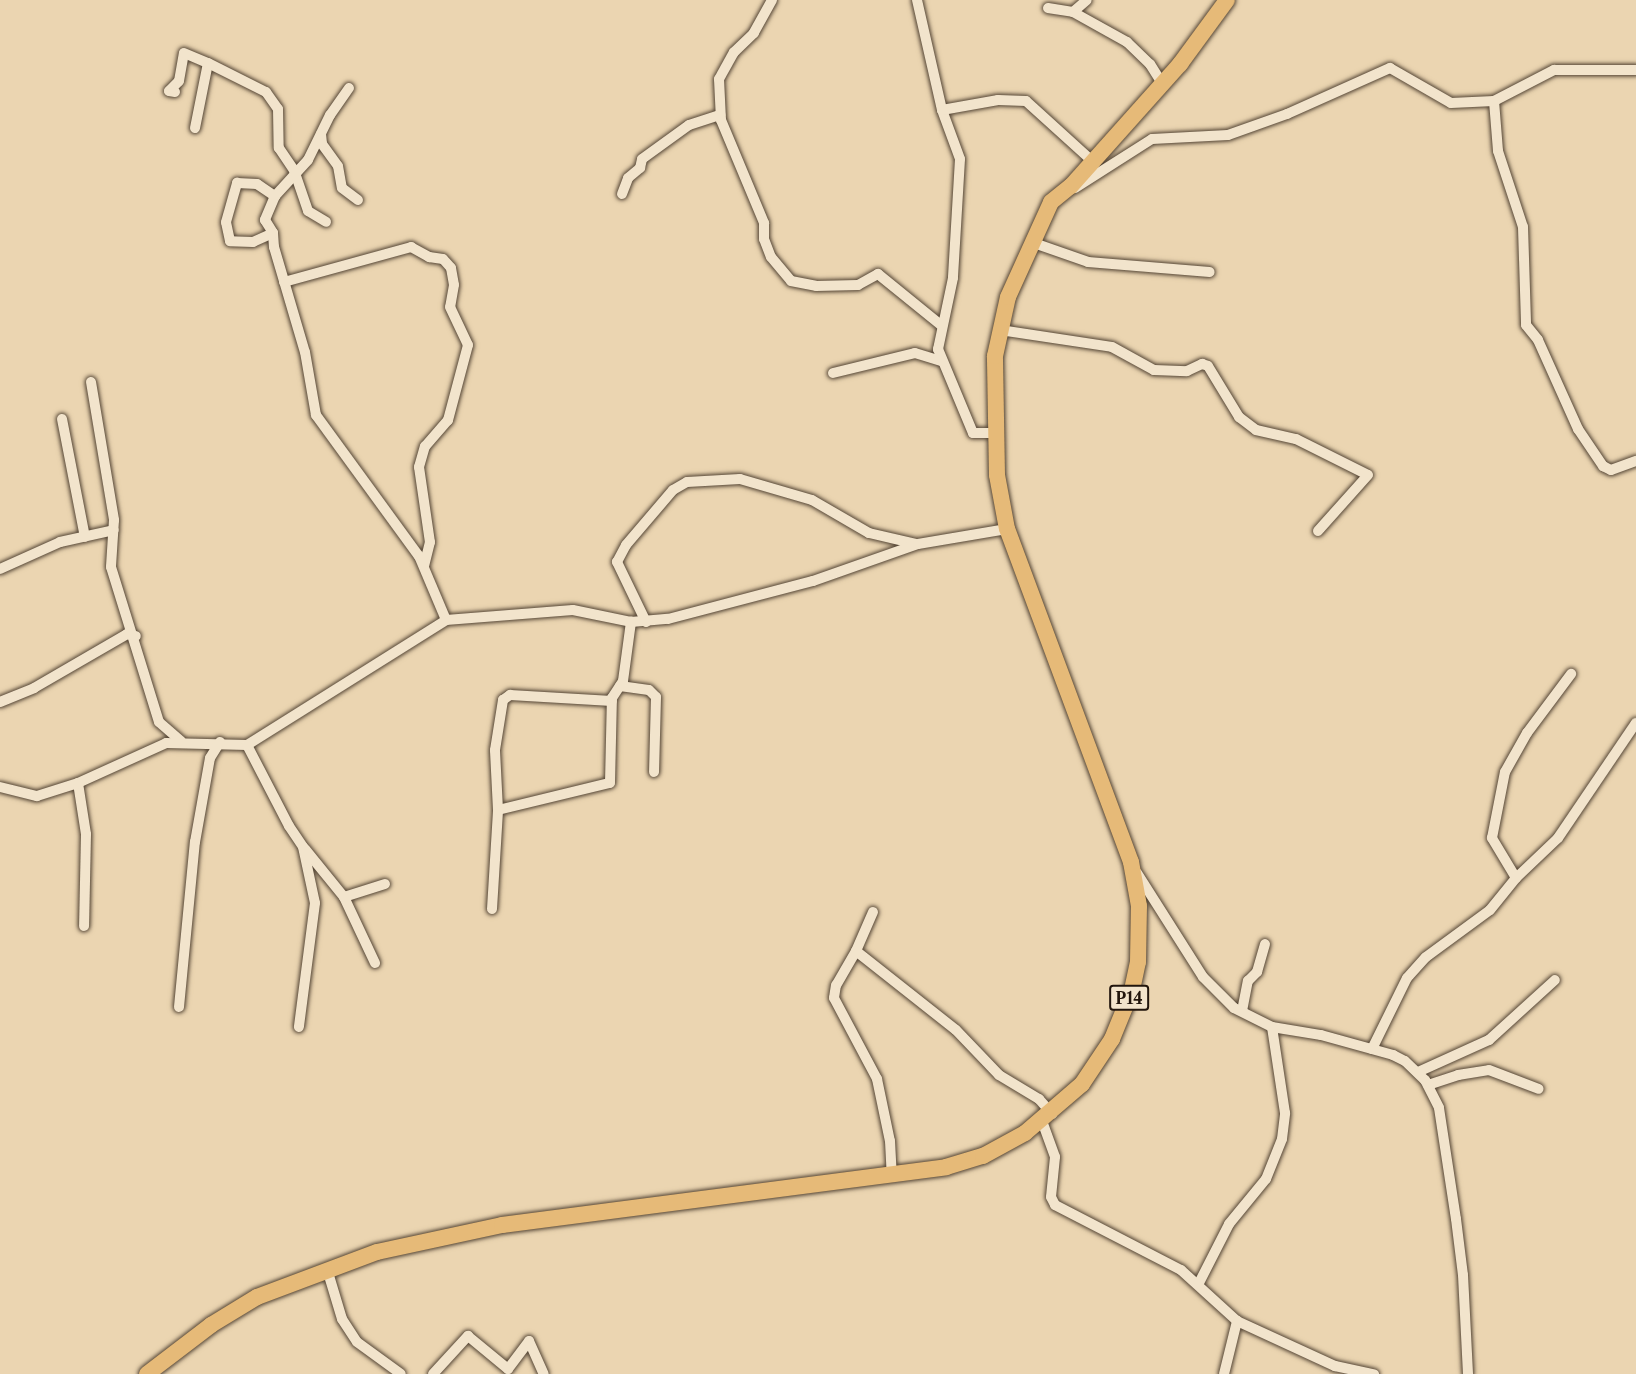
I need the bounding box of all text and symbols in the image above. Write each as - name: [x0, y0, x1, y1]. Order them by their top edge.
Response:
- road number: P14: [1108, 985, 1150, 1011]

